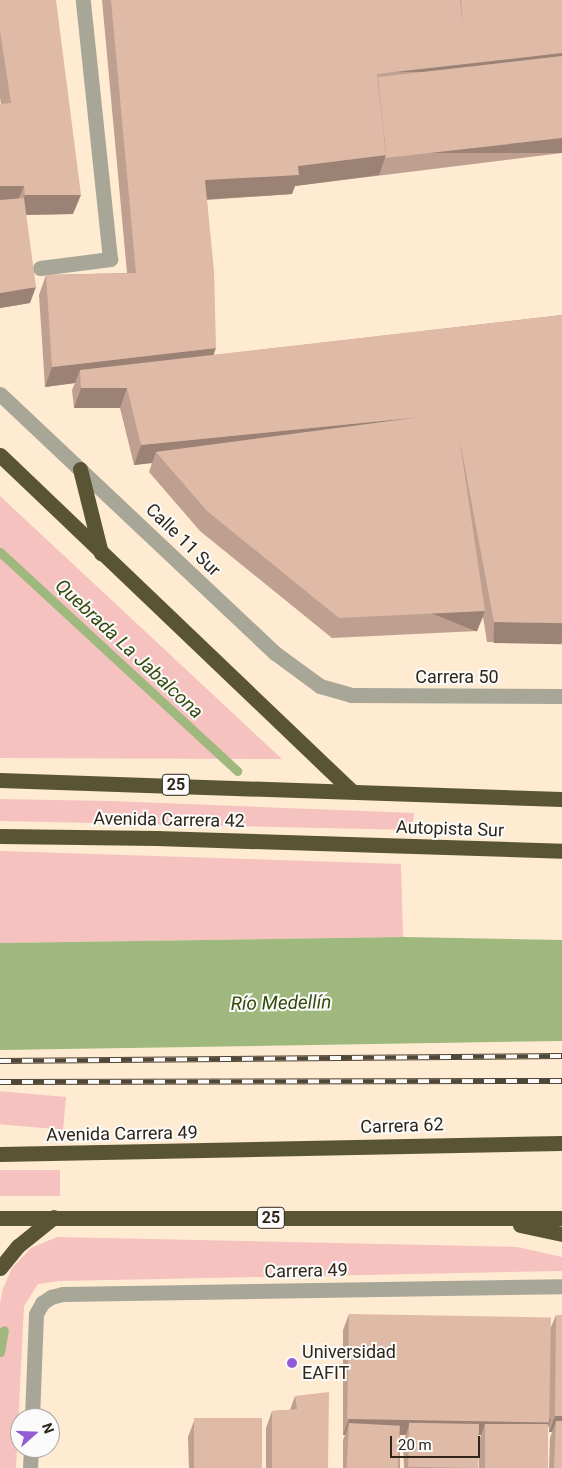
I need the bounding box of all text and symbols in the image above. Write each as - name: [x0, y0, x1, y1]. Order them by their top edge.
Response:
- street label: Calle 11 Sur: [141, 499, 225, 581]
- water label: Quebrada La Jabalcona: [50, 575, 208, 723]
- street label: Carrera 50: [415, 666, 499, 688]
- road number: 25: [161, 772, 191, 798]
- street label: Avenida Carrera 42: [93, 808, 245, 832]
- street label: Autopista Sur: [396, 816, 504, 842]
- water label: Río Medellín: [230, 991, 332, 1015]
- street label: Carrera 62: [360, 1114, 444, 1138]
- street label: Avenida Carrera 49: [46, 1122, 198, 1146]
- road number: 25: [256, 1204, 286, 1232]
- street label: Carrera 49: [264, 1259, 348, 1283]
- place label: Universidad EAFIT: [302, 1342, 396, 1385]
- marker: Universidad EAFIT: [286, 1357, 298, 1369]
- north arrow: [10, 1408, 60, 1458]
- text: N: [39, 1421, 57, 1436]
- scale bar: [392, 1426, 482, 1458]
- text: 20 m: [398, 1436, 432, 1454]

